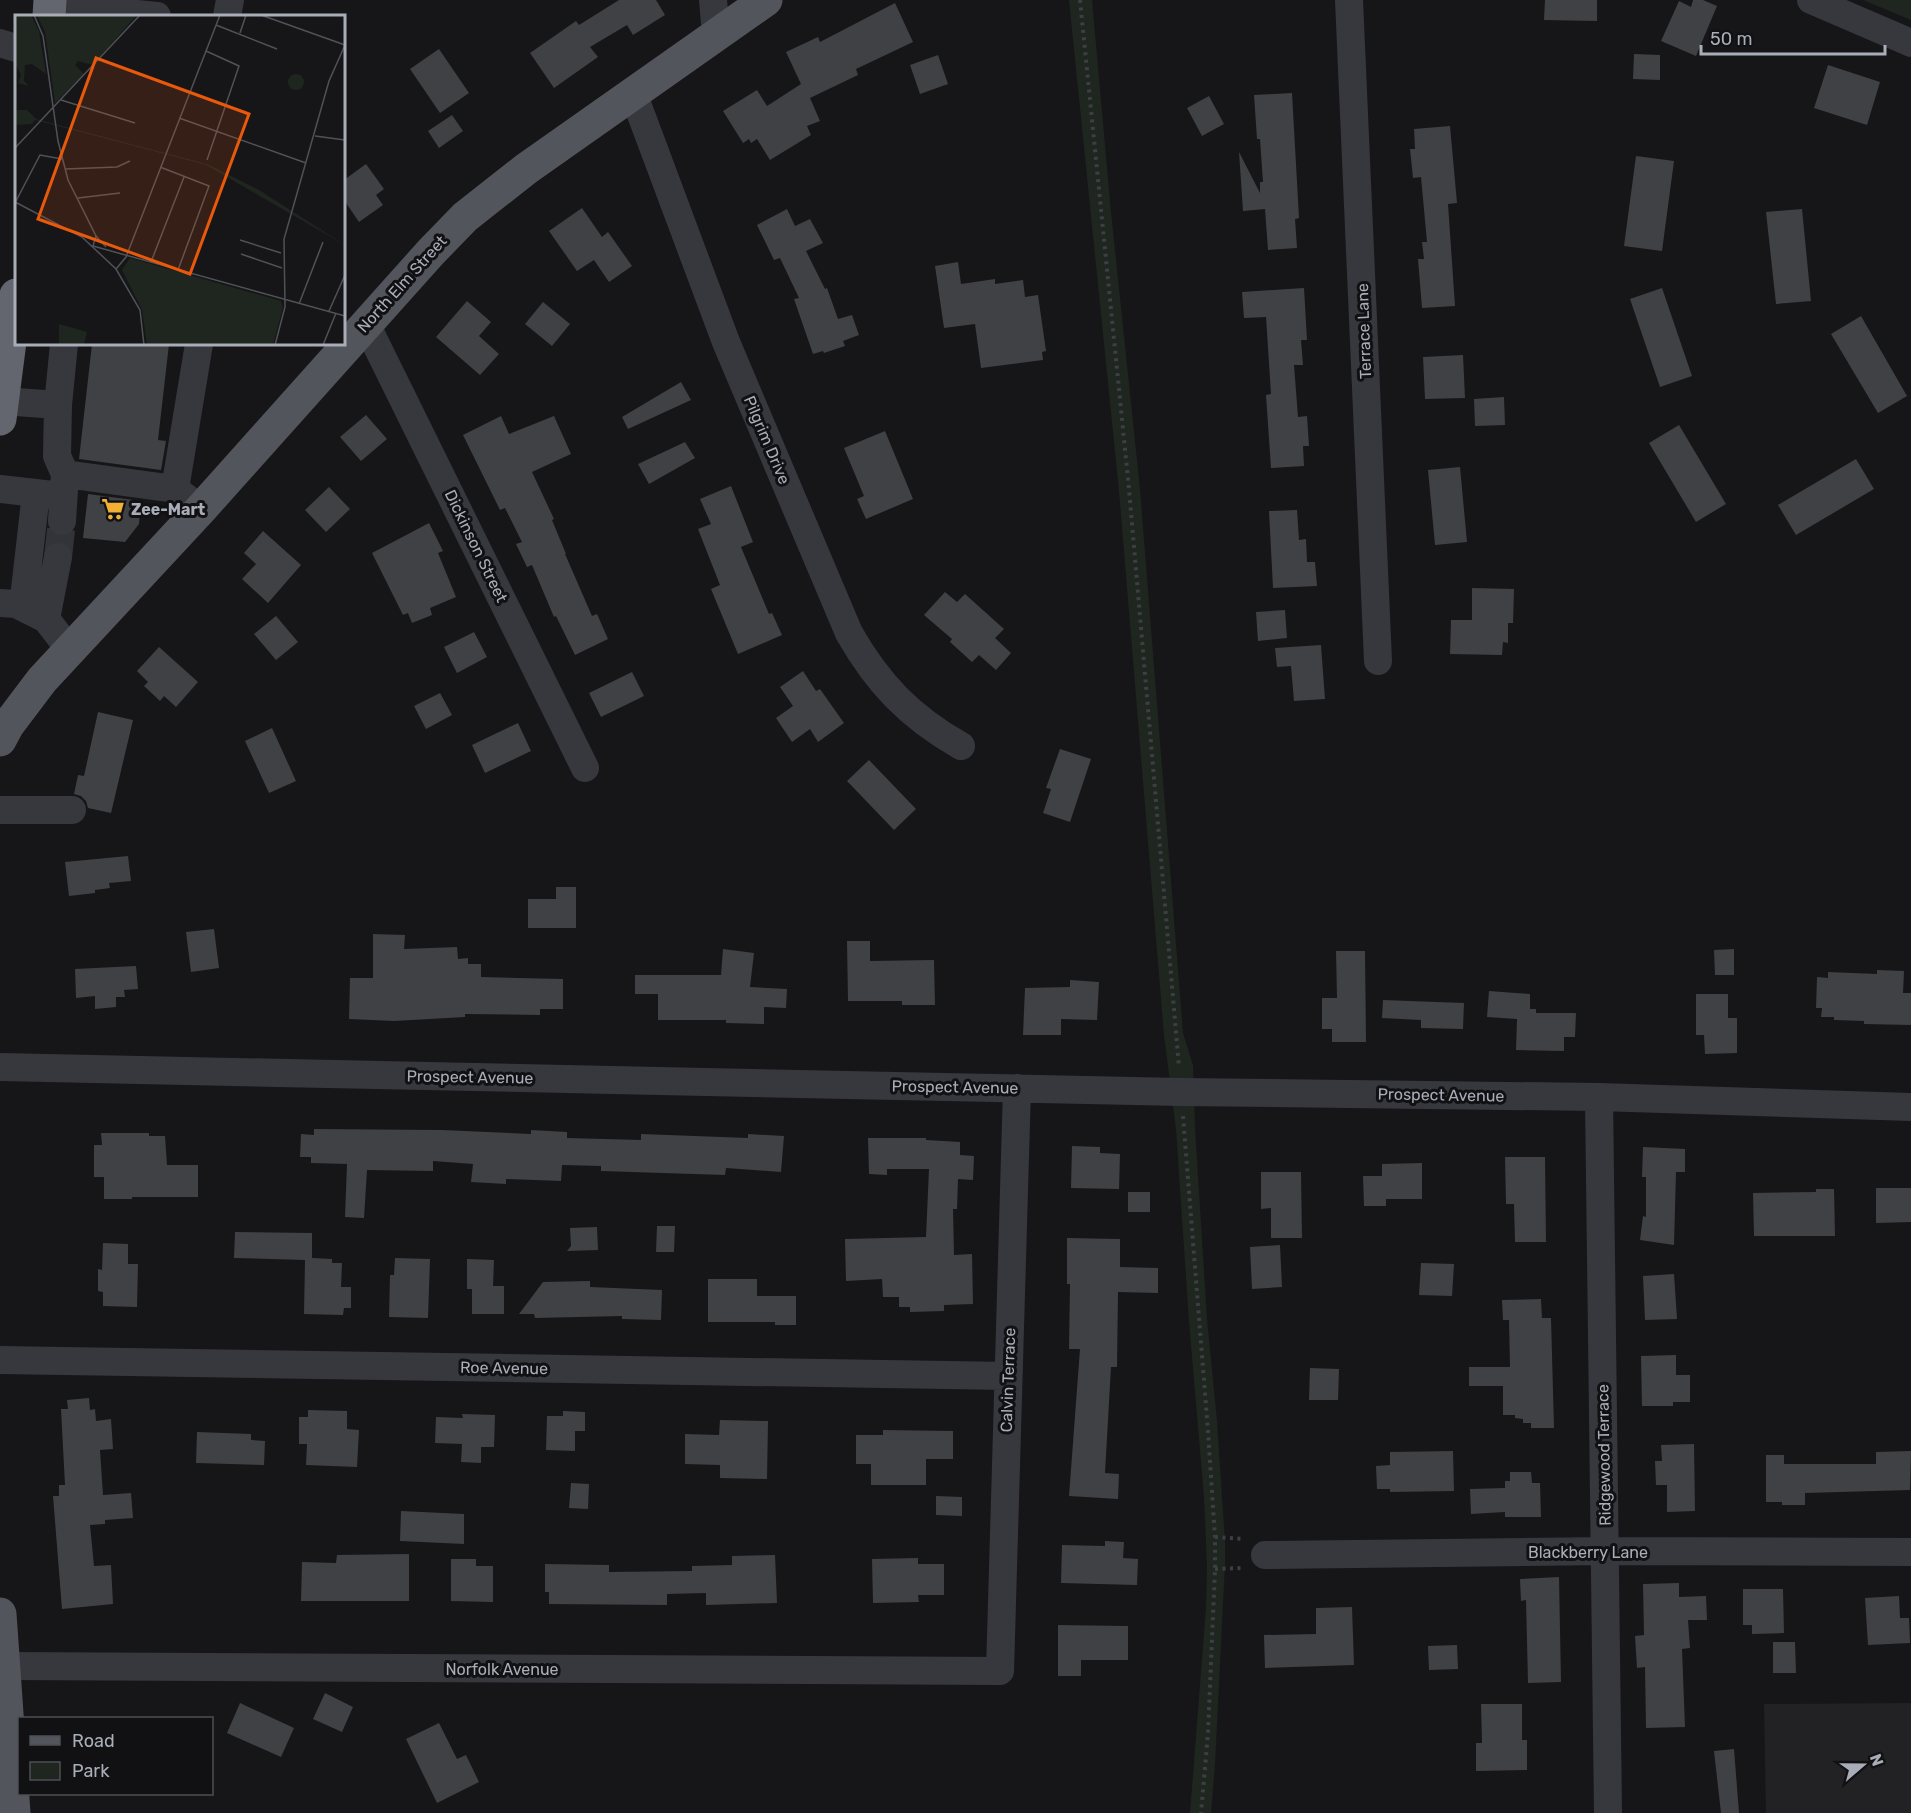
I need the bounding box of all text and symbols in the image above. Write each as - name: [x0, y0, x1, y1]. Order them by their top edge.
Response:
- inset map: [15, 15, 345, 345]
- scale bar: [1701, 18, 1886, 56]
- text: 50 m: [1710, 28, 1753, 50]
- street label: North Elm Street: [353, 231, 451, 337]
- street label: Terrace Lane: [1353, 283, 1375, 379]
- street label: Pilgrim Drive: [740, 393, 794, 487]
- street label: Dickinson Street: [441, 487, 511, 605]
- supermarket icon: Zee-Mart: [100, 496, 126, 522]
- place label: Zee-Mart: [131, 500, 206, 519]
- street label: Prospect Avenue: [407, 1066, 534, 1088]
- street label: Prospect Avenue: [892, 1076, 1019, 1098]
- street label: Prospect Avenue: [1378, 1084, 1505, 1106]
- street label: Calvin Terrace: [997, 1327, 1019, 1433]
- street label: Roe Avenue: [460, 1358, 548, 1378]
- street label: Ridgewood Terrace: [1593, 1384, 1615, 1526]
- street label: Blackberry Lane: [1528, 1543, 1648, 1562]
- street label: Norfolk Avenue: [445, 1660, 559, 1679]
- legend: [18, 1717, 213, 1795]
- text: Road: [72, 1730, 115, 1752]
- north arrow: [1833, 1735, 1893, 1795]
- text: N: [1866, 1751, 1888, 1769]
- text: Park: [72, 1760, 110, 1782]

